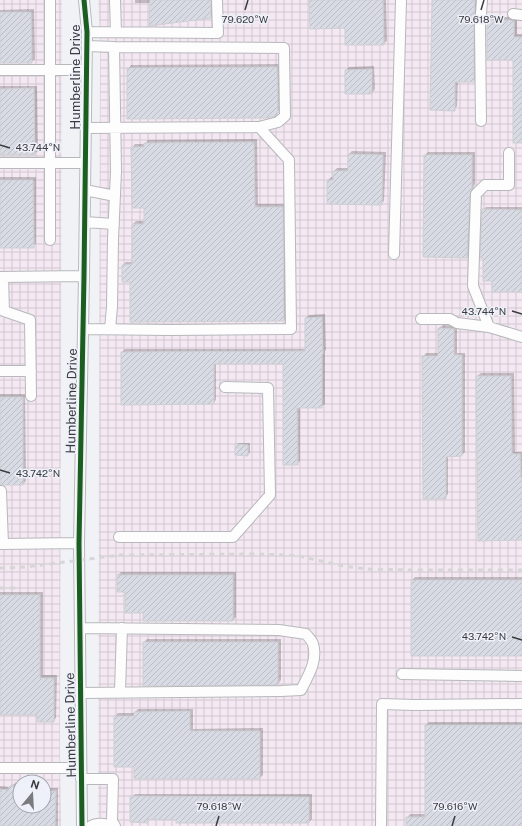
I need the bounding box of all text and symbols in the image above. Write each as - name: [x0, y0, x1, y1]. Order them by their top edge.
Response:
- text: 79.620°W: [222, 13, 269, 25]
- text: 79.618°W: [458, 13, 504, 25]
- street label: Humberline Drive: [68, 24, 83, 130]
- text: 43.744°N: [16, 141, 60, 153]
- text: 43.744°N: [462, 305, 506, 317]
- street label: Humberline Drive: [63, 348, 80, 454]
- text: 43.742°N: [16, 467, 60, 479]
- text: 43.742°N: [462, 630, 506, 642]
- street label: Humberline Drive: [62, 672, 79, 778]
- north arrow: [12, 774, 52, 814]
- text: N: [29, 777, 41, 792]
- text: 79.618°W: [196, 800, 242, 812]
- text: 79.616°W: [433, 800, 478, 812]

